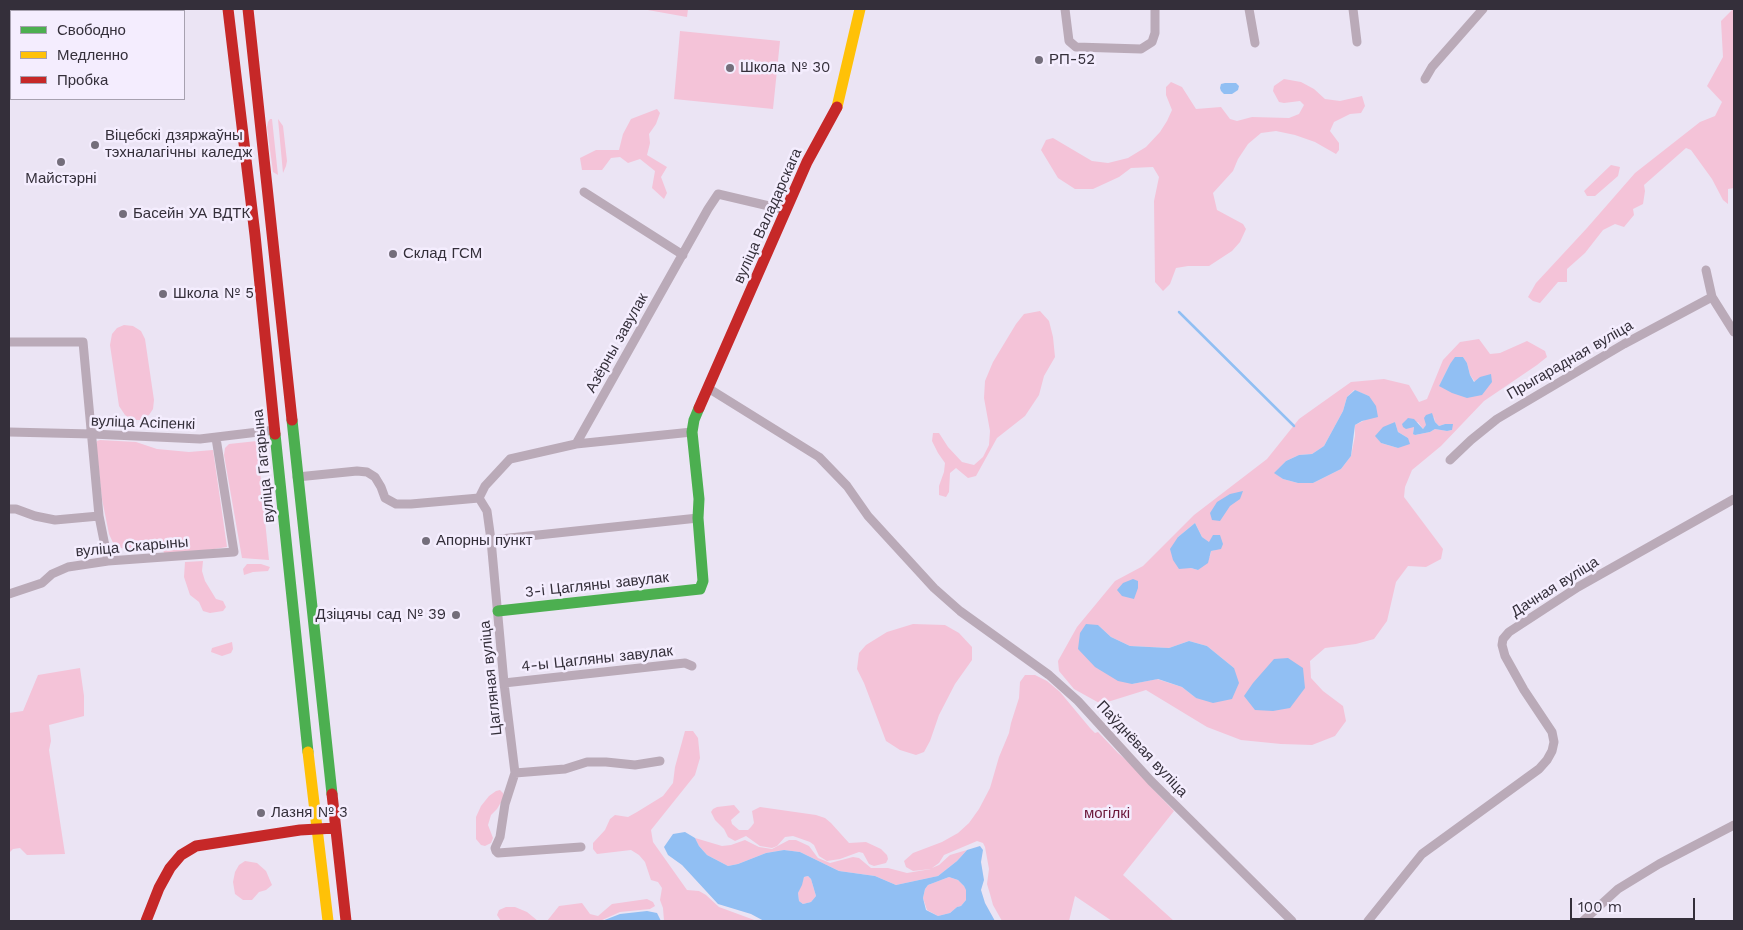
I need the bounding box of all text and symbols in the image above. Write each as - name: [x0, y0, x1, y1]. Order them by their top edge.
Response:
- legend: [10, 10, 185, 100]
- text: Свободно: [57, 21, 126, 39]
- text: Медленно: [57, 46, 128, 64]
- place label: РП-52: [1049, 51, 1095, 69]
- marker: РП-52: [1033, 54, 1045, 66]
- place label: Школа № 30: [740, 59, 830, 77]
- marker: Школа № 30: [724, 62, 736, 74]
- text: Пробка: [57, 71, 108, 89]
- place label: Віцебскі дзяржаўны тэхналагічны каледж: [105, 127, 252, 162]
- marker: Віцебскі дзяржаўны тэхналагічны каледж: [89, 139, 101, 151]
- street label: вуліца Валадарскага: [730, 146, 806, 286]
- marker: Майстэрні: [55, 156, 67, 168]
- place label: Майстэрні: [25, 170, 97, 188]
- place label: Басейн УА ВДТК: [133, 205, 250, 223]
- marker: Басейн УА ВДТК: [117, 208, 129, 220]
- place label: Склад ГСМ: [403, 245, 482, 263]
- marker: Склад ГСМ: [387, 248, 399, 260]
- place label: Школа № 5: [173, 285, 254, 303]
- marker: Школа № 5: [157, 288, 169, 300]
- street label: Азёрны завулак: [582, 290, 652, 396]
- street label: Прыгарадная вуліца: [1504, 317, 1636, 403]
- street label: вуліца Гагарына: [249, 408, 279, 524]
- street label: вуліца Асіпенкі: [91, 412, 195, 434]
- place label: Апорны пункт: [436, 532, 532, 550]
- street label: вуліца Скарыны: [75, 533, 189, 561]
- marker: Апорны пункт: [420, 535, 432, 547]
- street label: Дачная вуліца: [1508, 553, 1602, 621]
- street label: 3-і Цагляны завулак: [524, 568, 670, 602]
- place label: Дзіцячы сад № 39: [315, 606, 446, 624]
- marker: Дзіцячы сад № 39: [450, 609, 462, 621]
- street label: Цагляная вуліца: [476, 620, 506, 736]
- street label: 4-ы Цагляны завулак: [520, 642, 674, 676]
- street label: Паўднёвая вуліца: [1093, 697, 1191, 801]
- place label: Лазня № 3: [271, 804, 348, 822]
- park label: могілкі: [1084, 805, 1130, 823]
- marker: Лазня № 3: [255, 807, 267, 819]
- scale bar: [1573, 888, 1698, 920]
- text: 100 m: [1578, 898, 1622, 916]

